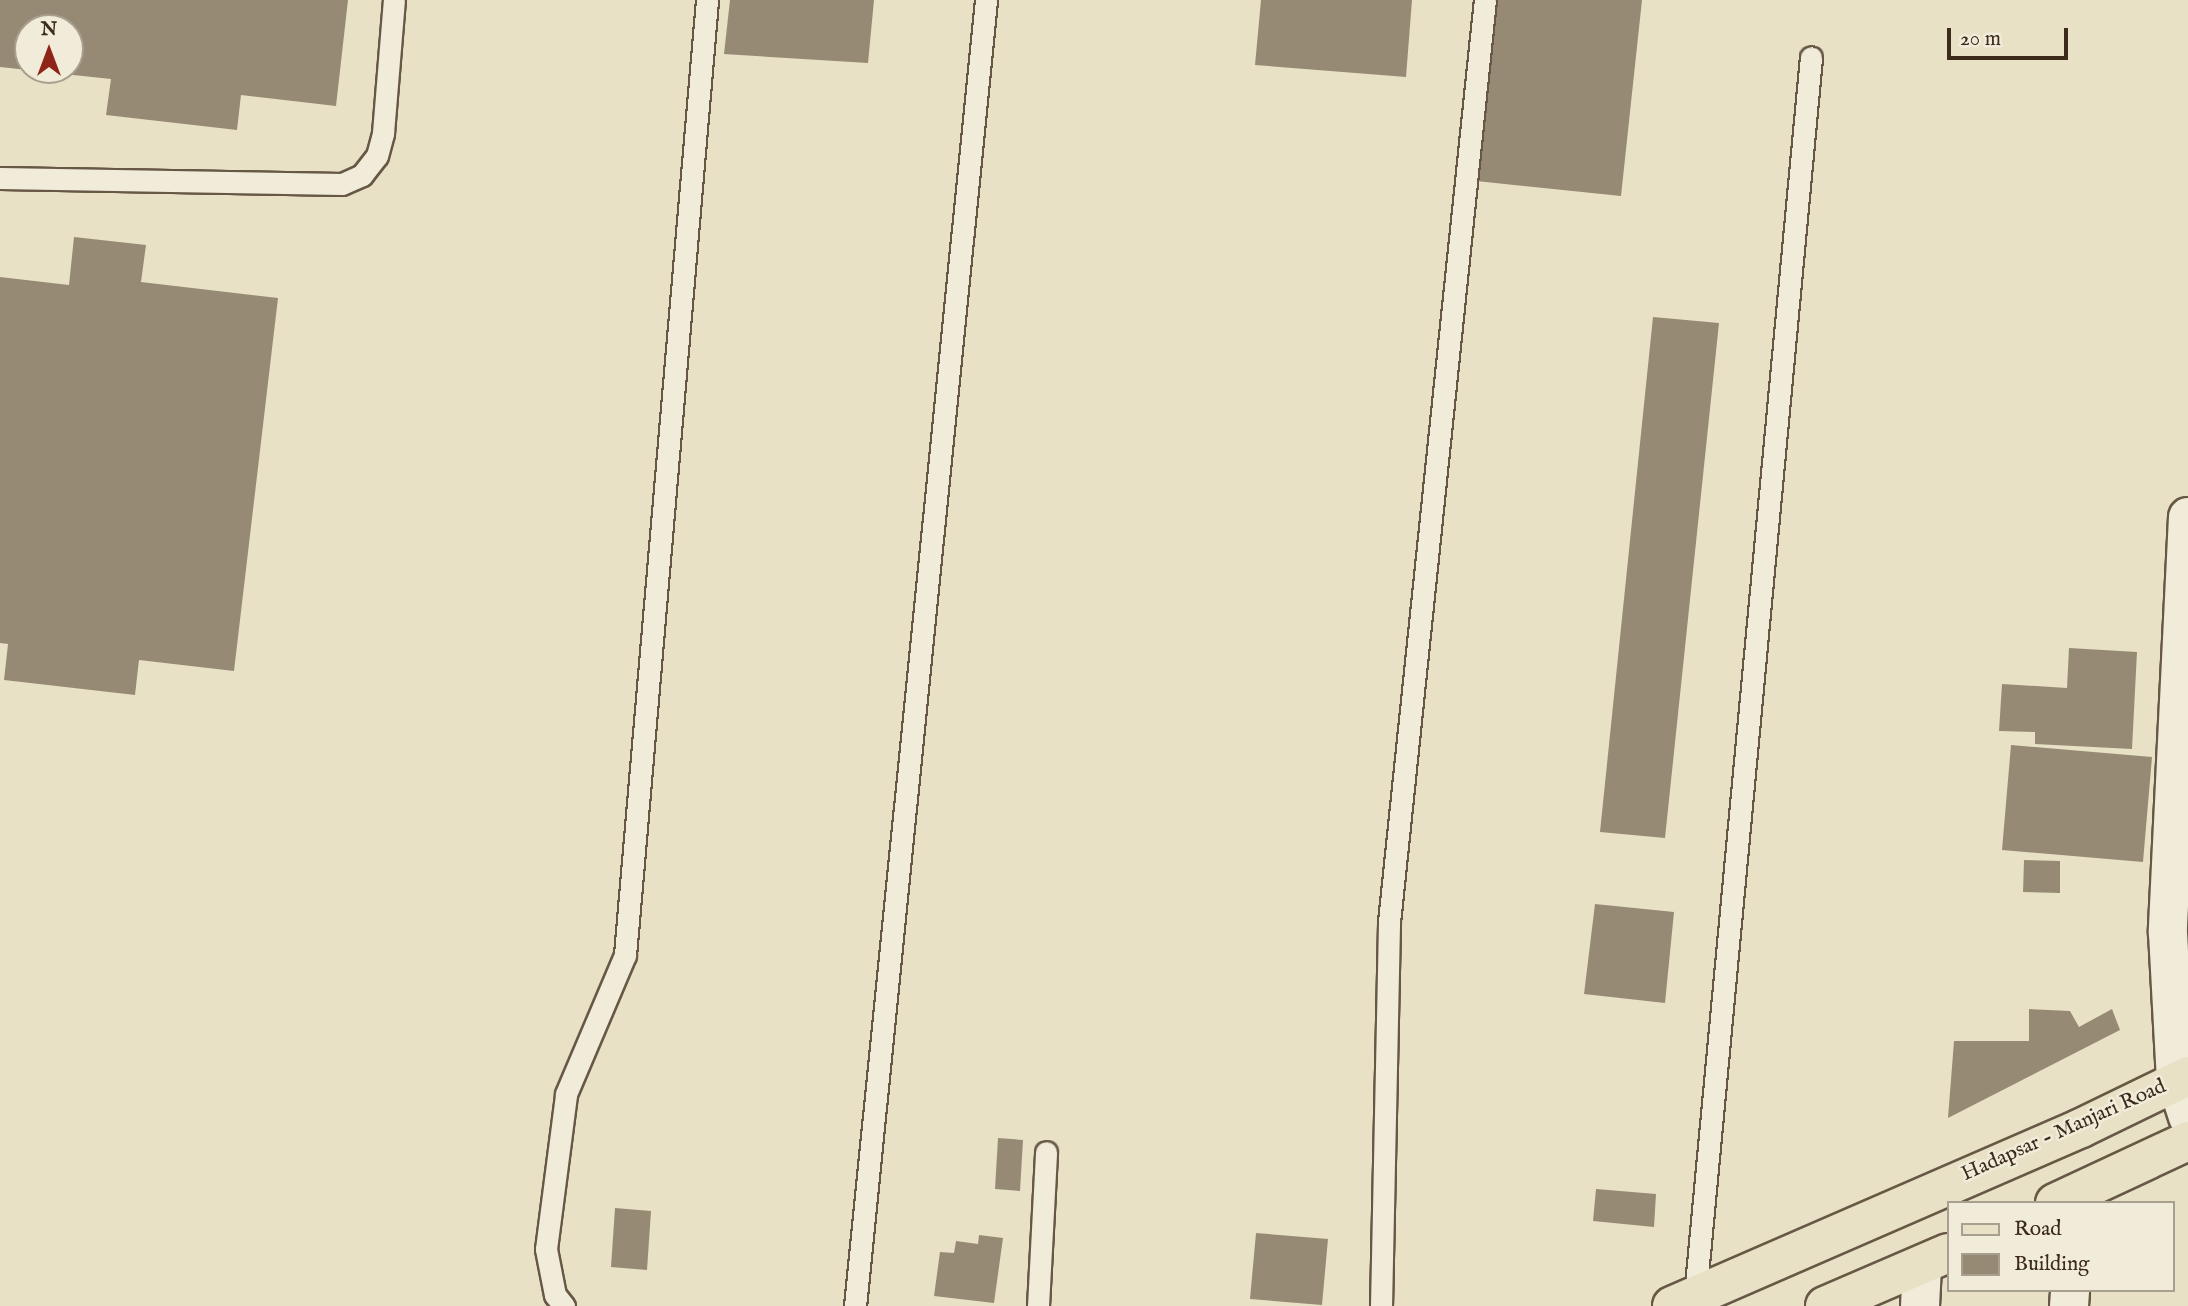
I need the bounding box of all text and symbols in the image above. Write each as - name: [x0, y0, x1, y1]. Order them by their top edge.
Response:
- north arrow: [14, 14, 84, 84]
- scale bar: [1950, 14, 2071, 58]
- text: N: [41, 18, 57, 42]
- text: 20 m: [1960, 26, 2001, 53]
- street label: Hadapsar - Manjari Road: [1958, 1075, 2170, 1187]
- legend: [1946, 1201, 2174, 1292]
- text: Road: [2014, 1216, 2061, 1243]
- text: Building: [2014, 1251, 2089, 1278]

